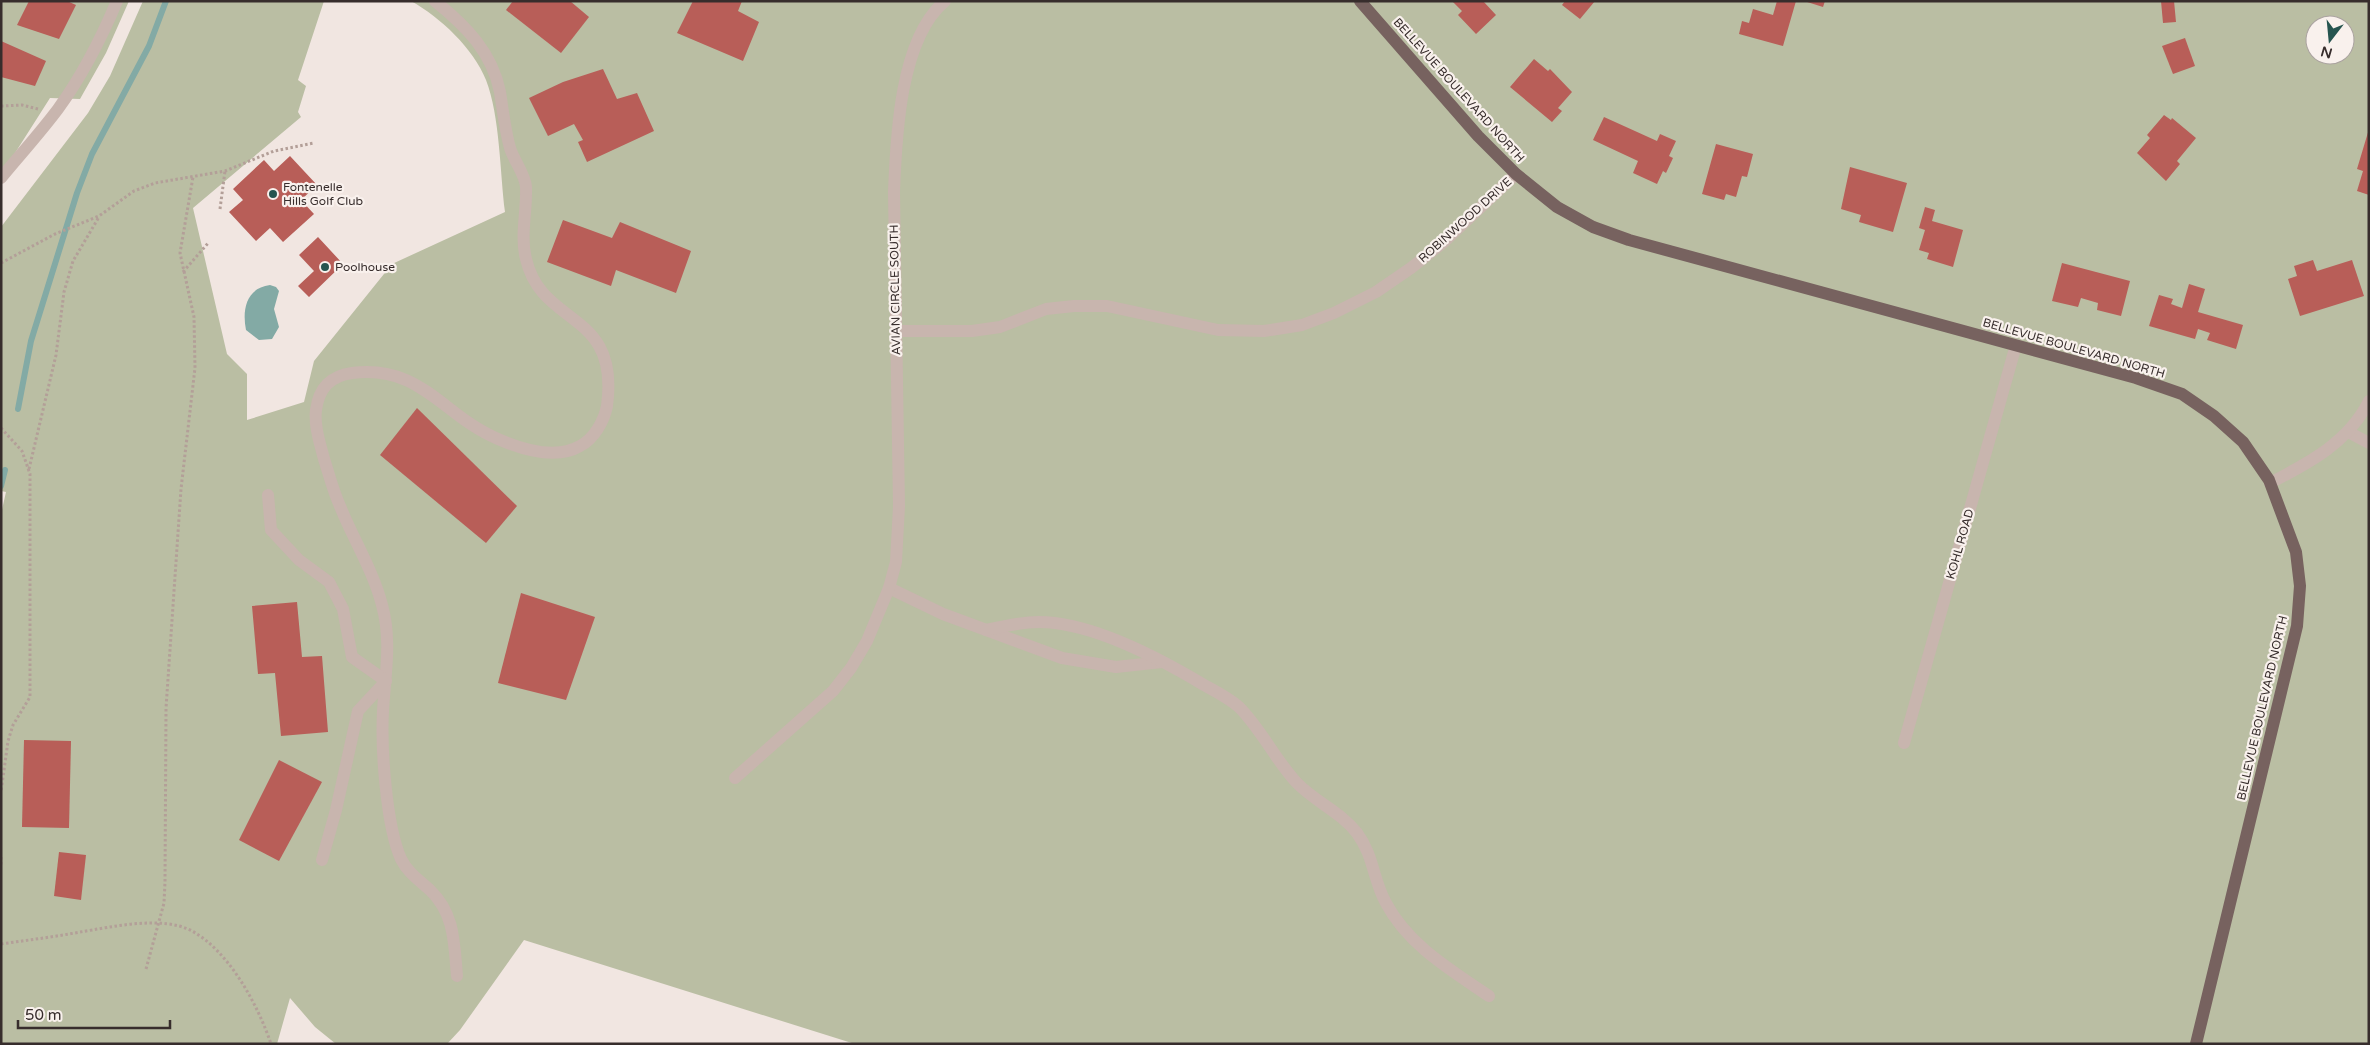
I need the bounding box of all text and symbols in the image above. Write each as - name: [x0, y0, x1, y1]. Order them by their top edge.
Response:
- street label: BELLEVUE BOULEVARD NORTH: [1391, 15, 1527, 165]
- north arrow: [2305, 15, 2355, 65]
- text: N: [2319, 42, 2334, 62]
- street label: ROBINWOOD DRIVE: [1416, 174, 1515, 265]
- place label: Fontenelle Hills Golf Club: [283, 180, 363, 208]
- marker: Fontenelle Hills Golf Club: [267, 188, 279, 200]
- street label: AVIAN CIRCLE SOUTH: [887, 224, 903, 356]
- place label: Poolhouse: [335, 260, 395, 274]
- marker: Poolhouse: [319, 261, 331, 273]
- street label: BELLEVUE BOULEVARD NORTH: [1981, 315, 2167, 381]
- street label: KOHL ROAD: [1943, 507, 1977, 581]
- street label: BELLEVUE BOULEVARD NORTH: [2234, 614, 2290, 802]
- scale bar: [18, 998, 170, 1030]
- text: 50 m: [25, 1006, 62, 1024]

